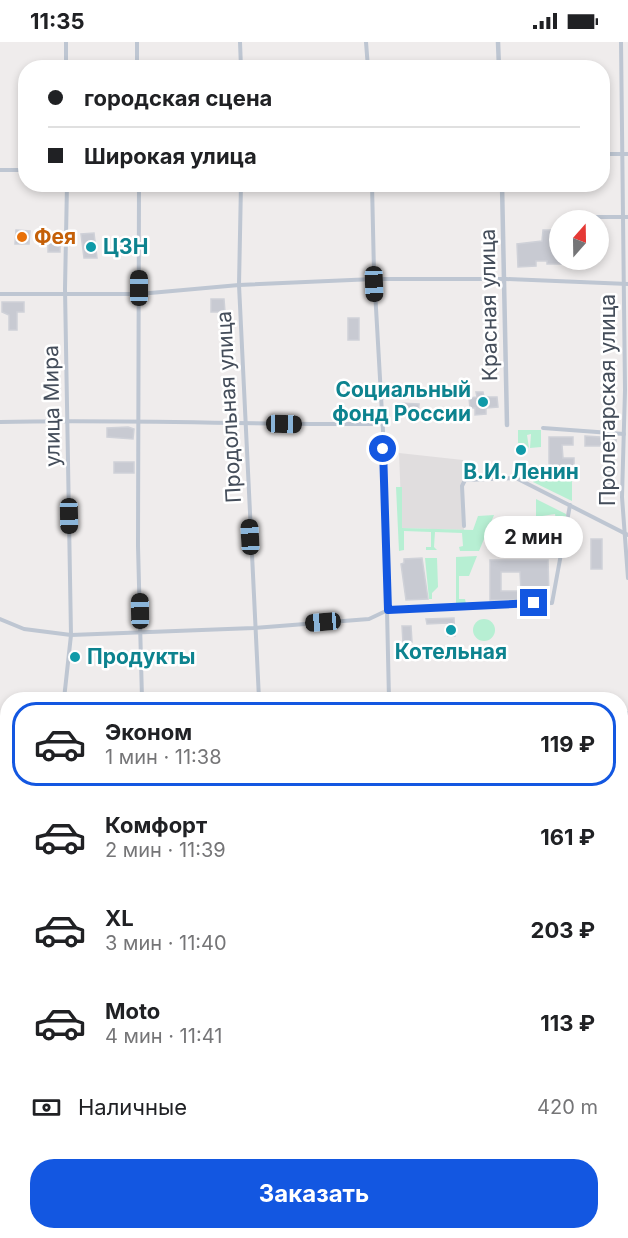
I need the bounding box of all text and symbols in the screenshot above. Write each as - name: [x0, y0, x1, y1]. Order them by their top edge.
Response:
- text: 11:35: [30, 8, 85, 34]
- text: городская сцена: [84, 85, 272, 111]
- text: Широкая улица: [84, 143, 257, 169]
- north arrow: [549, 210, 609, 270]
- map controls: [549, 210, 609, 270]
- place label: Фея: [34, 224, 76, 249]
- street label: Красная улица: [475, 229, 502, 381]
- marker: Фея: [15, 230, 29, 244]
- place label: ЦЗН: [103, 234, 148, 259]
- marker: ЦЗН: [84, 240, 98, 254]
- car: [364, 266, 384, 302]
- car: [130, 270, 148, 306]
- street label: Пролетарская улица: [595, 294, 620, 506]
- street label: Продольная улица: [211, 310, 246, 504]
- street label: улица Мира: [38, 345, 65, 467]
- place label: Социальный фонд России: [332, 377, 471, 426]
- marker: Социальный фонд России: [476, 395, 490, 409]
- car: [266, 415, 302, 433]
- route start: [369, 435, 396, 462]
- marker: В.И. Ленин: [514, 443, 528, 457]
- place label: В.И. Ленин: [463, 459, 579, 484]
- car: [60, 498, 78, 534]
- callout: 2 мин: [484, 516, 584, 558]
- car: [240, 519, 260, 555]
- text: 2 мин: [504, 525, 563, 549]
- route end: [520, 589, 547, 616]
- car: [131, 593, 149, 629]
- car: [304, 611, 342, 633]
- marker: Котельная: [444, 623, 458, 637]
- place label: Котельная: [395, 639, 507, 664]
- place label: Продукты: [87, 644, 196, 669]
- marker: Продукты: [68, 650, 82, 664]
- icon: car: [33, 717, 87, 771]
- text: Эконом: [105, 719, 192, 745]
- text: 119 ₽: [540, 731, 595, 757]
- text: 1 мин · 11:38: [105, 745, 222, 769]
- icon: car: [33, 810, 87, 864]
- text: Комфорт: [105, 812, 207, 838]
- text: 161 ₽: [540, 824, 595, 850]
- text: 2 мин · 11:39: [105, 838, 226, 862]
- icon: car: [33, 903, 87, 957]
- text: XL: [105, 905, 134, 931]
- text: 203 ₽: [531, 917, 595, 943]
- text: 3 мин · 11:40: [105, 931, 227, 955]
- icon: car: [33, 996, 87, 1050]
- text: Moto: [105, 998, 160, 1024]
- text: 113 ₽: [540, 1010, 595, 1036]
- text: 4 мин · 11:41: [105, 1024, 222, 1048]
- icon: cash: [30, 1091, 63, 1124]
- text: Наличные: [78, 1094, 187, 1120]
- text: 420 m: [537, 1095, 598, 1119]
- button: Заказать: [30, 1159, 598, 1228]

